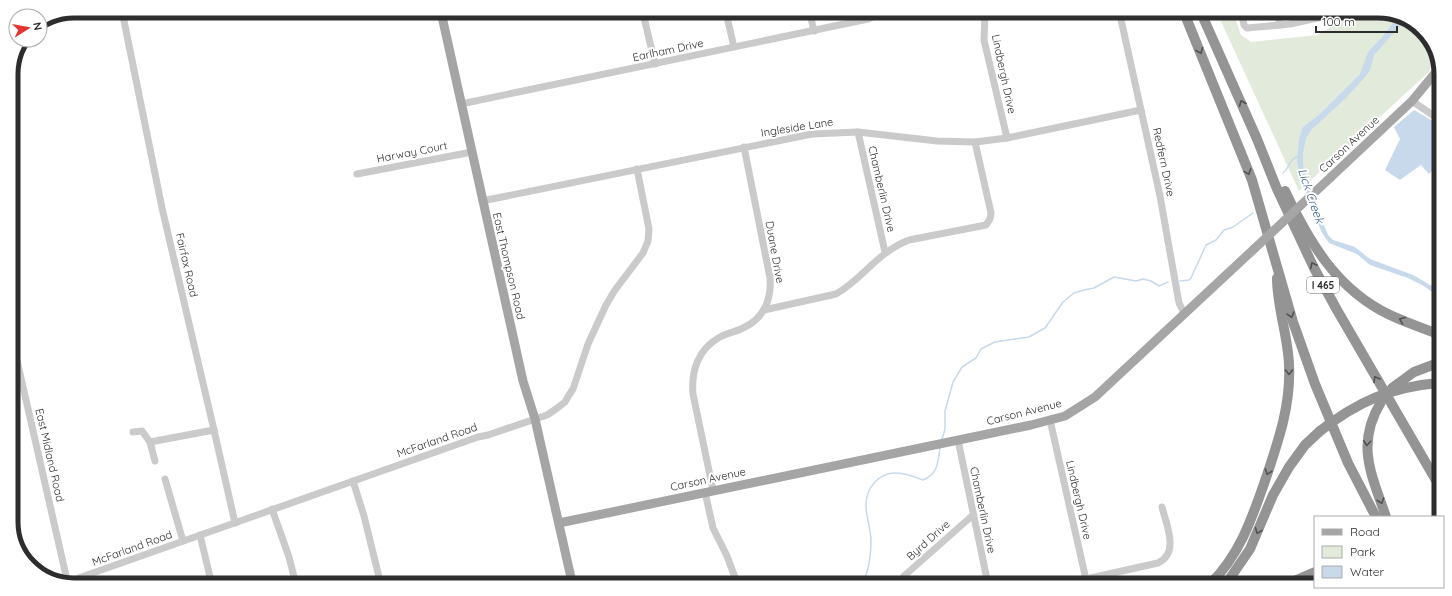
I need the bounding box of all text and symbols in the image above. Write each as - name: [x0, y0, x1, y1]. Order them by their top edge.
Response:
- north arrow: [8, 8, 48, 48]
- scale bar: [1316, 8, 1397, 34]
- text: 100 m: [1322, 14, 1355, 29]
- text: N: [30, 21, 45, 31]
- street label: Lindbergh Drive: [989, 33, 1019, 115]
- street label: Earlham Drive: [631, 36, 705, 64]
- one-way arrow: [1195, 47, 1203, 54]
- one-way arrow: [1238, 100, 1246, 107]
- street label: Carson Avenue: [1316, 113, 1382, 175]
- street label: Ingleside Lane: [760, 114, 834, 140]
- street label: Redfern Drive: [1150, 126, 1178, 198]
- street label: Harway Court: [375, 138, 449, 166]
- street label: Chamberlin Drive: [865, 145, 899, 233]
- water label: Lick Creek: [1295, 166, 1328, 227]
- one-way arrow: [1244, 168, 1252, 175]
- street label: East Thompson Road: [490, 211, 528, 321]
- street label: Duane Drive: [763, 220, 787, 284]
- street label: Fairfax Road: [173, 232, 201, 298]
- one-way arrow: [1310, 262, 1318, 269]
- road number: I 465: [1307, 277, 1339, 293]
- one-way arrow: [1286, 311, 1295, 318]
- one-way arrow: [1398, 317, 1406, 325]
- one-way arrow: [1285, 369, 1293, 375]
- one-way arrow: [1374, 375, 1381, 383]
- street label: Carson Avenue: [985, 396, 1063, 428]
- street label: East Midland Road: [32, 407, 68, 503]
- street label: McFarland Road: [395, 420, 479, 460]
- one-way arrow: [1363, 440, 1372, 446]
- street label: Lindbergh Drive: [1063, 459, 1095, 541]
- street label: Carson Avenue: [669, 464, 747, 494]
- street label: Chamberlin Drive: [967, 466, 999, 554]
- one-way arrow: [1264, 469, 1273, 476]
- one-way arrow: [1376, 497, 1384, 504]
- legend: [1314, 516, 1444, 588]
- street label: Byrd Drive: [903, 517, 953, 563]
- text: Road: [1350, 524, 1380, 539]
- street label: McFarland Road: [90, 527, 174, 569]
- one-way arrow: [1255, 527, 1263, 534]
- text: Park: [1350, 544, 1375, 559]
- text: Water: [1350, 564, 1385, 579]

